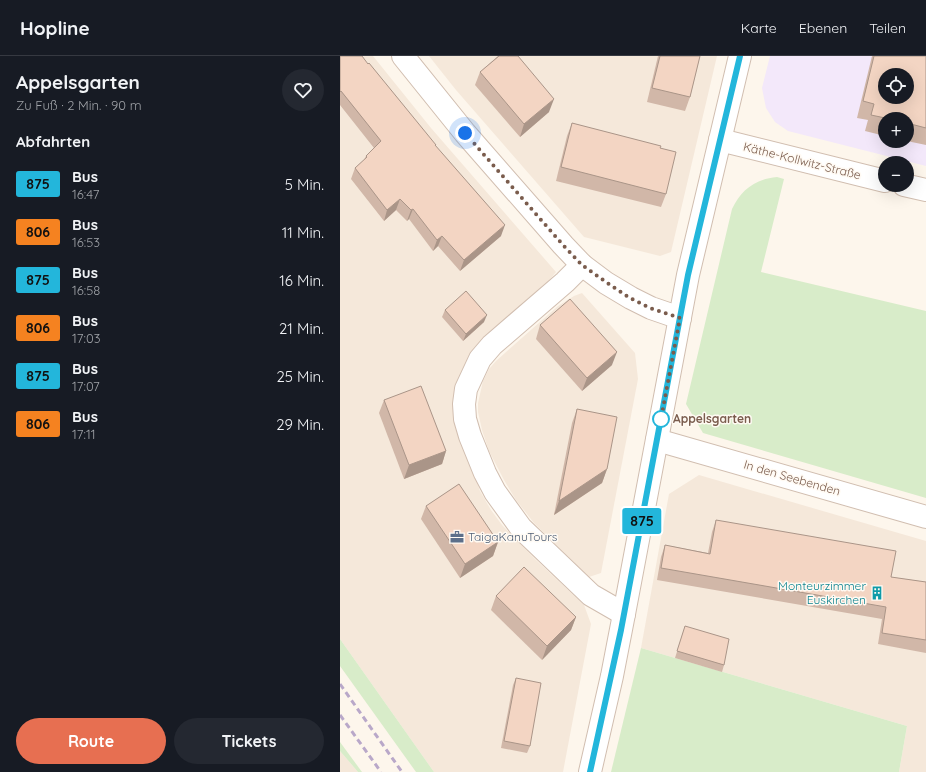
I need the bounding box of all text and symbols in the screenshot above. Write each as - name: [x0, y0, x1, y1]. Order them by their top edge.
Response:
- text: Hopline: [20, 16, 90, 40]
- text: Karte: [741, 19, 777, 37]
- text: Ebenen: [799, 19, 847, 37]
- text: Teilen: [869, 19, 906, 37]
- map controls: [878, 68, 914, 192]
- button: locate: [878, 68, 914, 104]
- button: heart: [282, 69, 324, 111]
- text: Appelsgarten: [16, 70, 140, 94]
- text: Zu Fuß · 2 Min. · 90 m: [16, 97, 142, 113]
- button: +: [878, 112, 914, 148]
- your location: [455, 123, 475, 143]
- text: Abfahrten: [16, 132, 90, 151]
- street label: Käthe-Kollwitz-Straße: [742, 139, 863, 182]
- button: −: [878, 156, 914, 192]
- text: Bus: [72, 167, 98, 186]
- text: 875: [26, 175, 50, 193]
- text: 5 Min.: [285, 175, 324, 194]
- text: 16:47: [72, 186, 99, 202]
- text: Bus: [72, 215, 98, 234]
- text: 806: [26, 223, 50, 241]
- text: 11 Min.: [282, 223, 324, 242]
- text: 16:53: [72, 234, 100, 250]
- text: Bus: [72, 263, 98, 282]
- text: 875: [26, 271, 50, 289]
- text: 16 Min.: [279, 271, 324, 290]
- text: 16:58: [72, 282, 100, 298]
- text: Bus: [72, 311, 98, 330]
- text: 806: [26, 319, 50, 337]
- text: 21 Min.: [279, 319, 324, 338]
- text: 17:03: [72, 330, 100, 346]
- text: Bus: [72, 359, 98, 378]
- text: 875: [26, 367, 50, 385]
- text: 25 Min.: [276, 367, 324, 386]
- text: 17:07: [72, 378, 100, 394]
- text: Bus: [72, 407, 98, 426]
- marker: Appelsgarten: [652, 410, 670, 428]
- place label: Appelsgarten: [673, 411, 751, 426]
- text: 806: [26, 415, 50, 433]
- text: 29 Min.: [276, 415, 324, 434]
- text: 17:11: [72, 426, 96, 442]
- street label: In den Seebenden: [742, 457, 842, 498]
- line badge: 875: [619, 508, 665, 534]
- text: 875: [630, 512, 654, 530]
- office icon: TaigaKanuTours: [449, 529, 465, 545]
- place label: TaigaKanuTours: [468, 529, 558, 544]
- place label: Monteurzimmer Euskirchen: [778, 578, 866, 607]
- building icon: Monteurzimmer Euskirchen: [869, 585, 885, 601]
- button: Route: [16, 718, 166, 764]
- button: Tickets: [174, 718, 324, 764]

